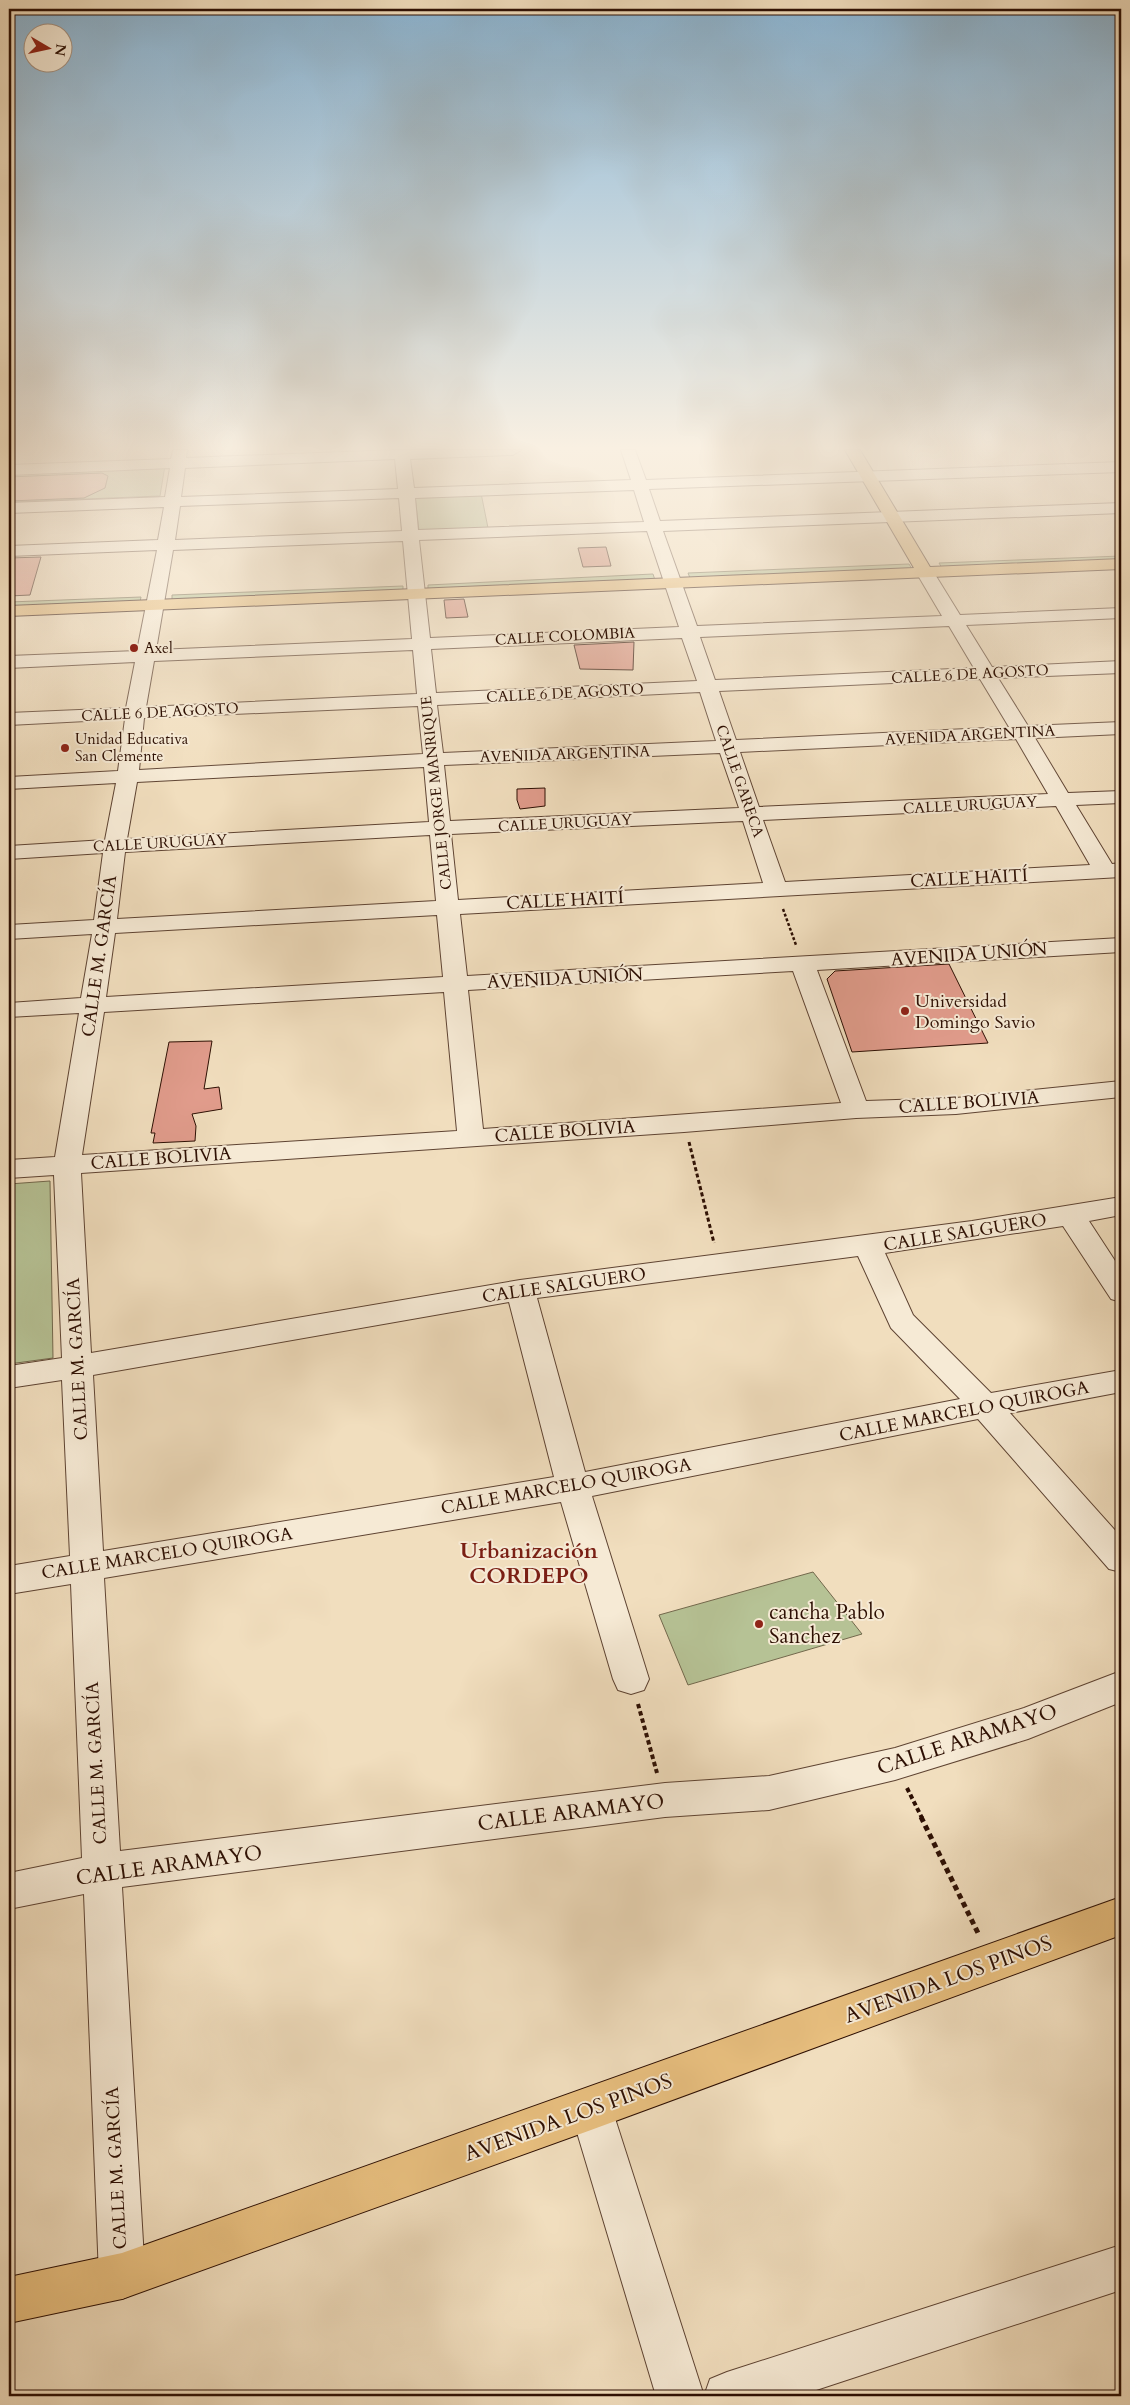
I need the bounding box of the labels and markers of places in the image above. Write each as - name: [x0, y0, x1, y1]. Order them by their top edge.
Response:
- place label: Axel: [144, 638, 173, 658]
- marker: Axel: [128, 642, 140, 654]
- place label: Unidad Educativa San Clemente: [75, 729, 189, 766]
- marker: Unidad Educativa San Clemente: [59, 742, 71, 754]
- place label: Universidad Domingo Savio: [915, 989, 1035, 1035]
- marker: Universidad Domingo Savio: [899, 1005, 911, 1017]
- place label: cancha Pablo Sanchez: [769, 1598, 885, 1651]
- marker: cancha Pablo Sanchez: [753, 1618, 765, 1630]

